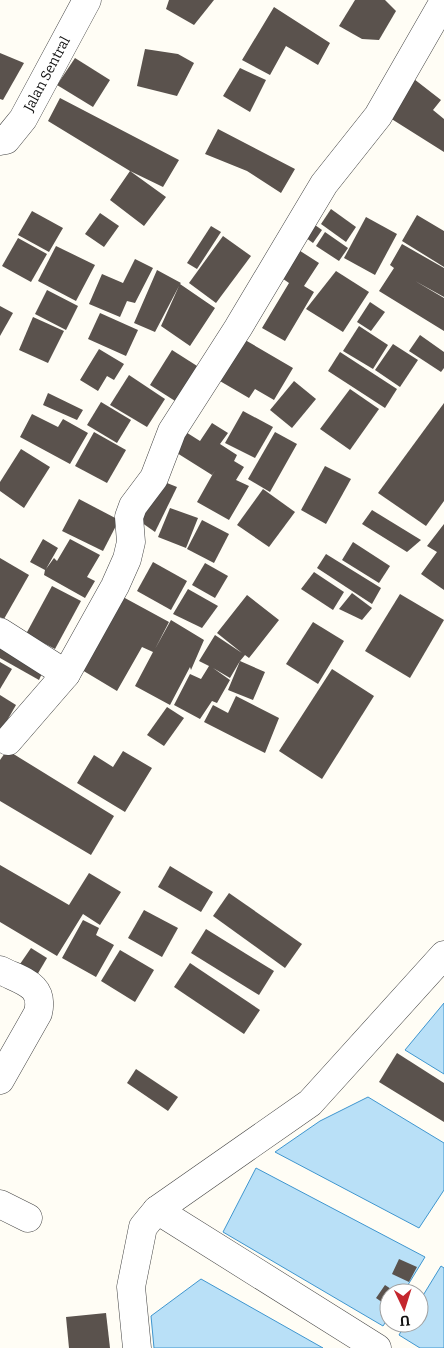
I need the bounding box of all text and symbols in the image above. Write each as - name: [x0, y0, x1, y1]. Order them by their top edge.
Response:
- street label: Jalan Sentral: [20, 34, 74, 115]
- north arrow: [379, 1283, 429, 1333]
- text: U: [398, 1312, 411, 1329]

